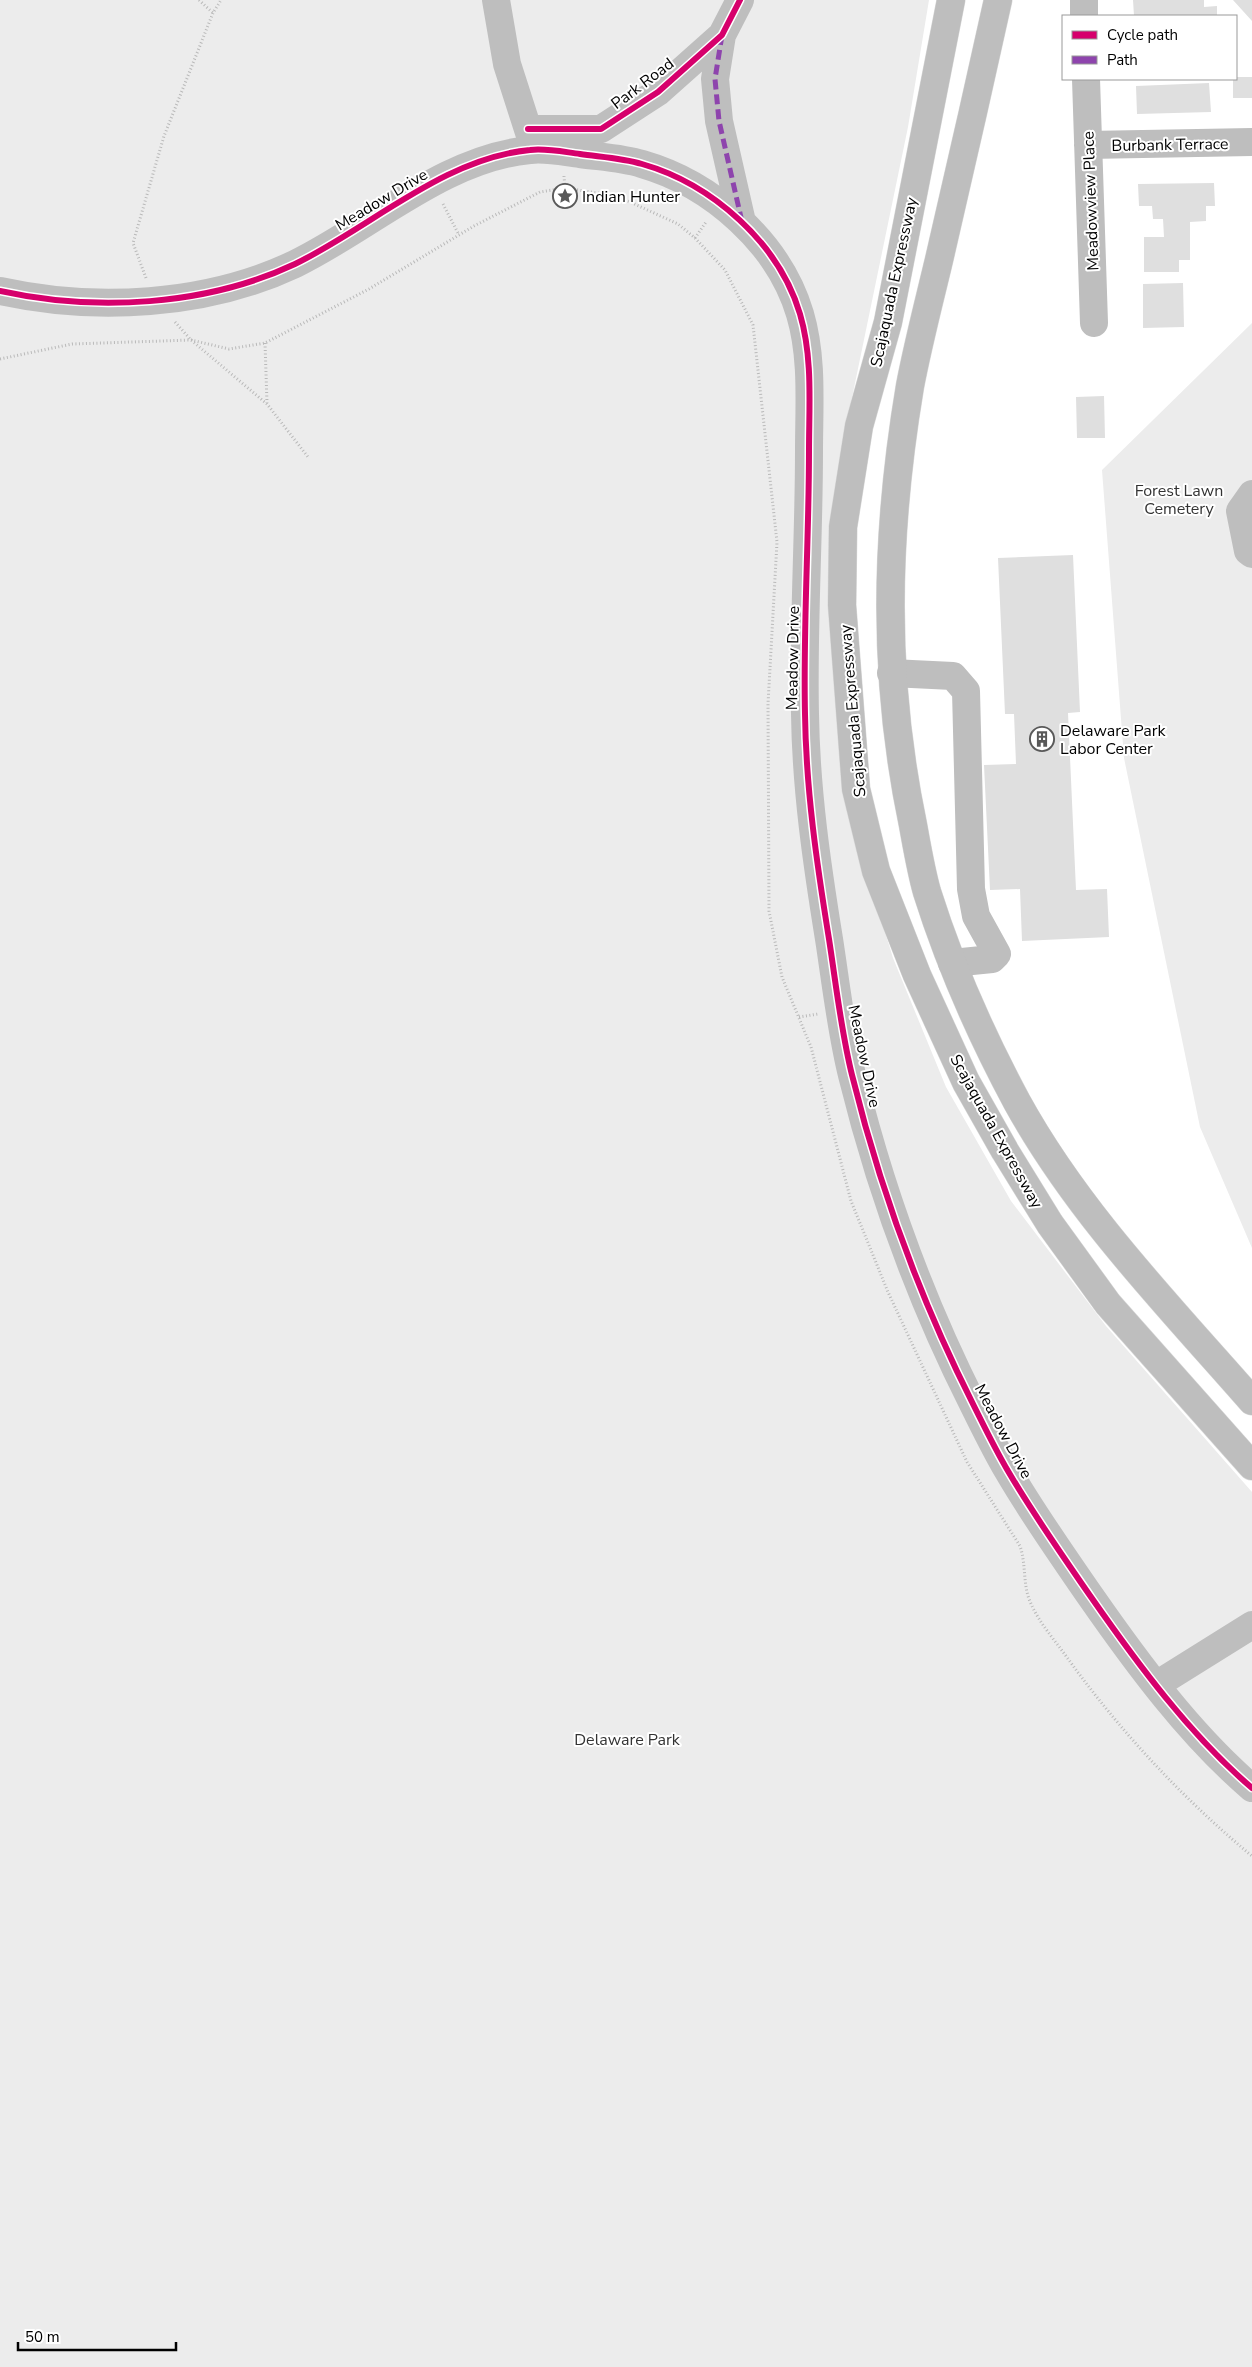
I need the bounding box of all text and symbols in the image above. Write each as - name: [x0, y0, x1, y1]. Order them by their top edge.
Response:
- legend: [1062, 15, 1237, 80]
- text: Cycle path: [1107, 25, 1178, 45]
- text: Path: [1107, 50, 1138, 70]
- street label: Park Road: [607, 53, 678, 115]
- street label: Meadowview Place: [1078, 131, 1104, 271]
- street label: Burbank Terrace: [1111, 133, 1229, 157]
- street label: Meadow Drive: [331, 164, 432, 236]
- place icon: Indian Hunter: [552, 183, 578, 209]
- place label: Indian Hunter: [582, 186, 680, 208]
- street label: Scajaquada Expressway: [865, 195, 923, 369]
- park label: Forest Lawn Cemetery: [1135, 480, 1223, 520]
- street label: Meadow Drive: [781, 606, 805, 710]
- street label: Scajaquada Expressway: [834, 623, 871, 798]
- place label: Delaware Park Labor Center: [1060, 720, 1166, 760]
- building icon: Delaware Park Labor Center: [1029, 726, 1055, 752]
- street label: Meadow Drive: [842, 1003, 886, 1110]
- street label: Scajaquada Expressway: [945, 1051, 1048, 1213]
- street label: Meadow Drive: [969, 1380, 1037, 1483]
- park label: Delaware Park: [574, 1729, 681, 1751]
- scale bar: [18, 2320, 175, 2352]
- text: 50 m: [25, 2327, 60, 2347]

